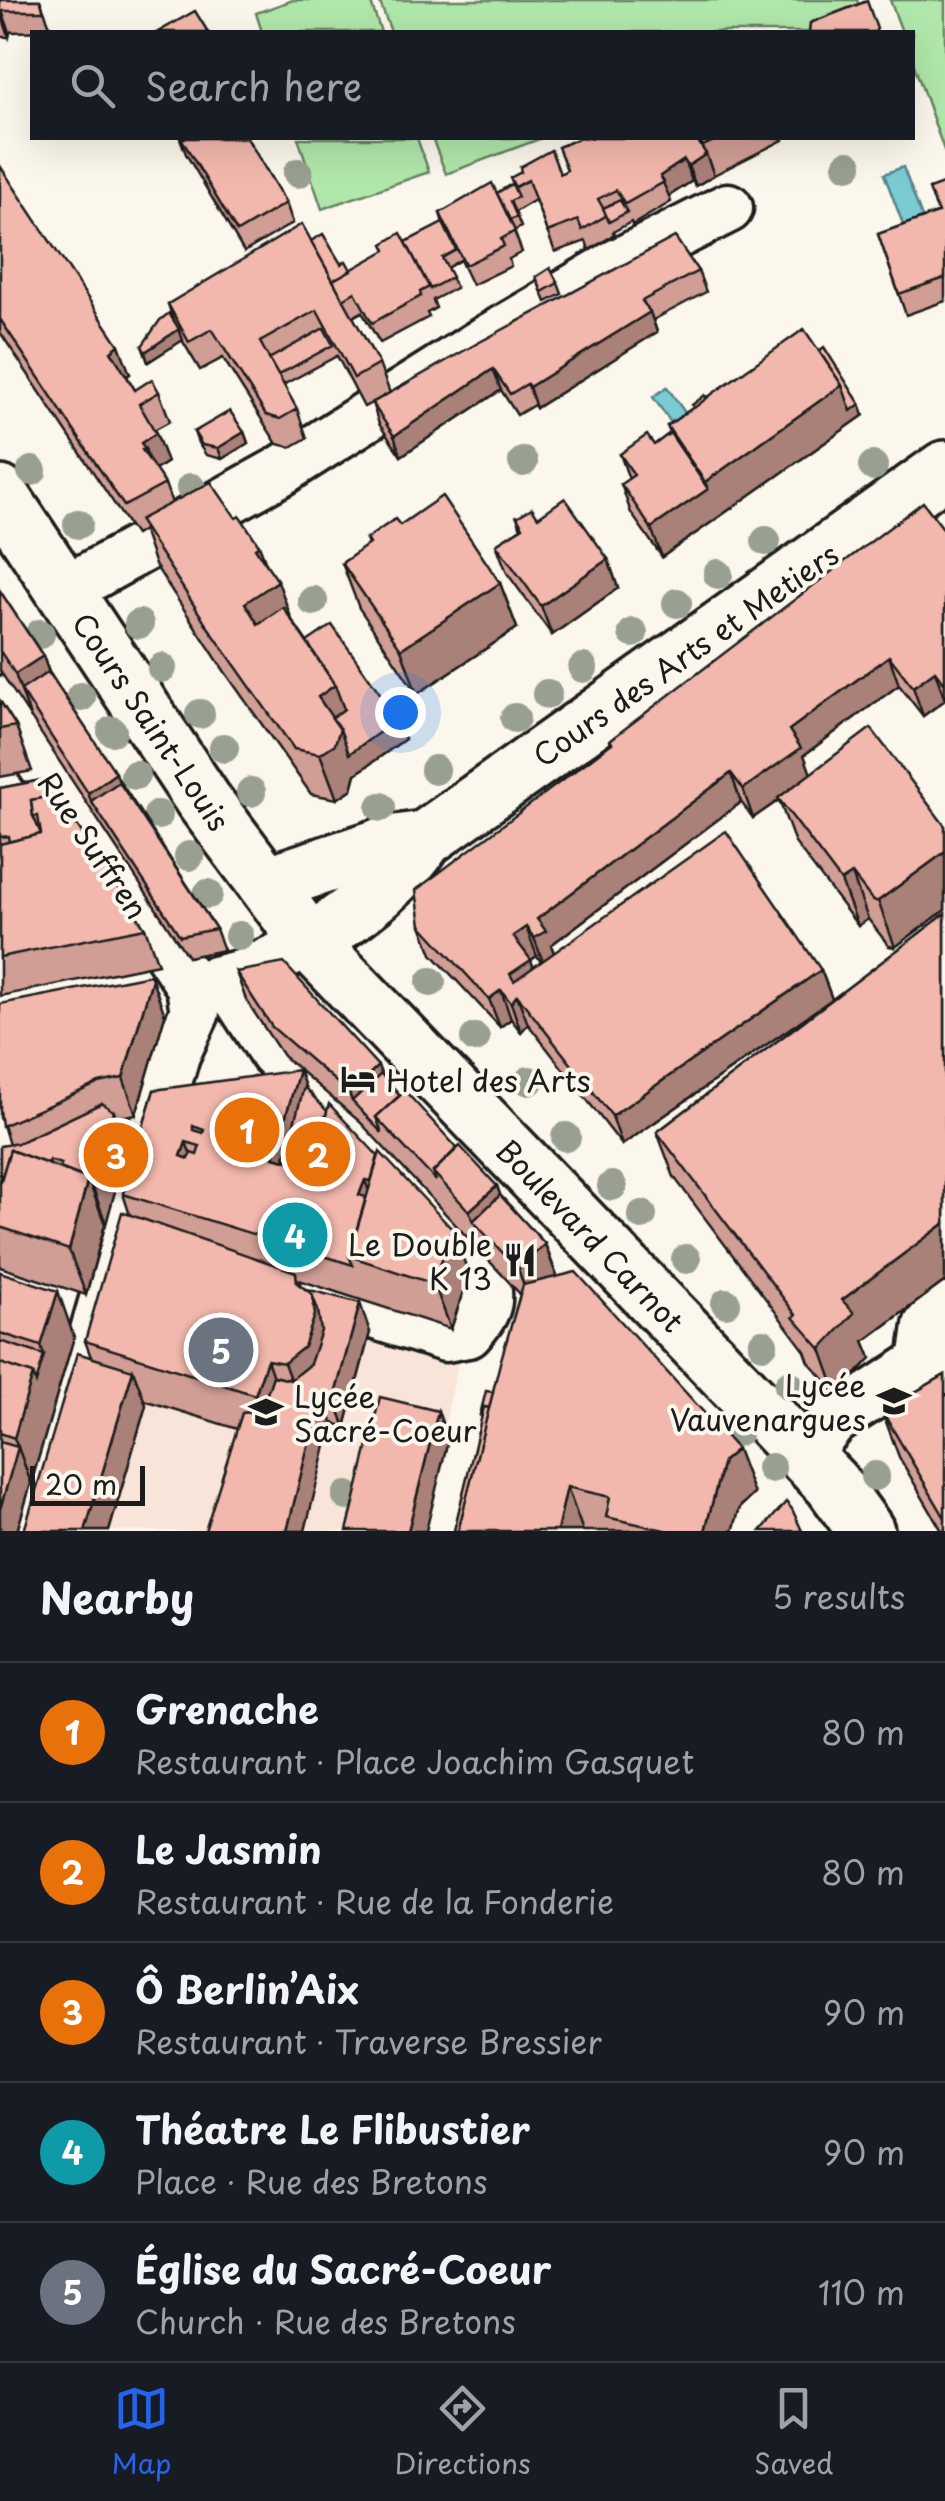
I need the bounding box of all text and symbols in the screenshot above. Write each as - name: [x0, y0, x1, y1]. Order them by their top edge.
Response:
- search box: [30, 30, 915, 140]
- text: Search here: [145, 57, 362, 114]
- icon: search: [65, 58, 120, 113]
- street label: Cours des Arts et Metiers: [523, 531, 847, 777]
- street label: Cours Saint-Louis: [62, 603, 242, 839]
- your location: [375, 687, 426, 738]
- street label: Rue Suffren: [28, 762, 160, 928]
- place label: Hotel des Arts: [386, 1057, 591, 1102]
- hotel icon: Hotel des Arts: [339, 1060, 377, 1098]
- pin: 1: [214, 1092, 280, 1168]
- pin: 2: [286, 1116, 350, 1192]
- pin: 3: [84, 1118, 148, 1192]
- street label: Boulevard Carnot: [487, 1128, 695, 1342]
- pin: 4: [262, 1198, 328, 1272]
- place label: Le Double K 13: [348, 1221, 492, 1300]
- restaurant icon: Le Double K 13: [501, 1241, 539, 1279]
- pin: 5: [188, 1312, 254, 1388]
- place label: Lycée Vauvenargues: [670, 1362, 866, 1441]
- place label: Lycée Sacré-Coeur: [294, 1373, 477, 1452]
- school or university icon: Lycée Vauvenargues: [875, 1382, 913, 1420]
- school or university icon: Lycée Sacré-Coeur: [247, 1393, 285, 1431]
- scale bar: [30, 1461, 145, 1506]
- text: 20 m: [45, 1462, 117, 1505]
- text: Nearby: [40, 1565, 194, 1628]
- text: 5 results: [772, 1572, 905, 1620]
- text: Grenache: [135, 1680, 319, 1737]
- text: 1: [65, 1708, 80, 1756]
- text: 80 m: [821, 1708, 905, 1756]
- text: Restaurant · Place Joachim Gasquet: [135, 1737, 694, 1785]
- text: Le Jasmin: [135, 1820, 322, 1877]
- text: 2: [61, 1848, 84, 1896]
- text: 80 m: [821, 1848, 905, 1896]
- text: Restaurant · Rue de la Fonderie: [135, 1877, 614, 1925]
- text: Ô Berlin’Aix: [135, 1960, 359, 2017]
- text: 3: [62, 1988, 83, 2036]
- text: 90 m: [823, 1988, 905, 2036]
- text: Restaurant · Traverse Bressier: [135, 2017, 602, 2065]
- text: Théatre Le Flibustier: [135, 2100, 530, 2157]
- text: 4: [62, 2128, 83, 2176]
- text: 90 m: [823, 2128, 905, 2176]
- text: Place · Rue des Bretons: [135, 2157, 488, 2205]
- text: Église du Sacré-Coeur: [135, 2240, 551, 2297]
- text: 5: [62, 2268, 83, 2316]
- text: 110 m: [818, 2268, 905, 2316]
- text: Church · Rue des Bretons: [135, 2297, 516, 2345]
- tab: Map: [112, 2381, 171, 2484]
- tab: Directions: [395, 2381, 531, 2484]
- tab: Saved: [754, 2381, 833, 2484]

